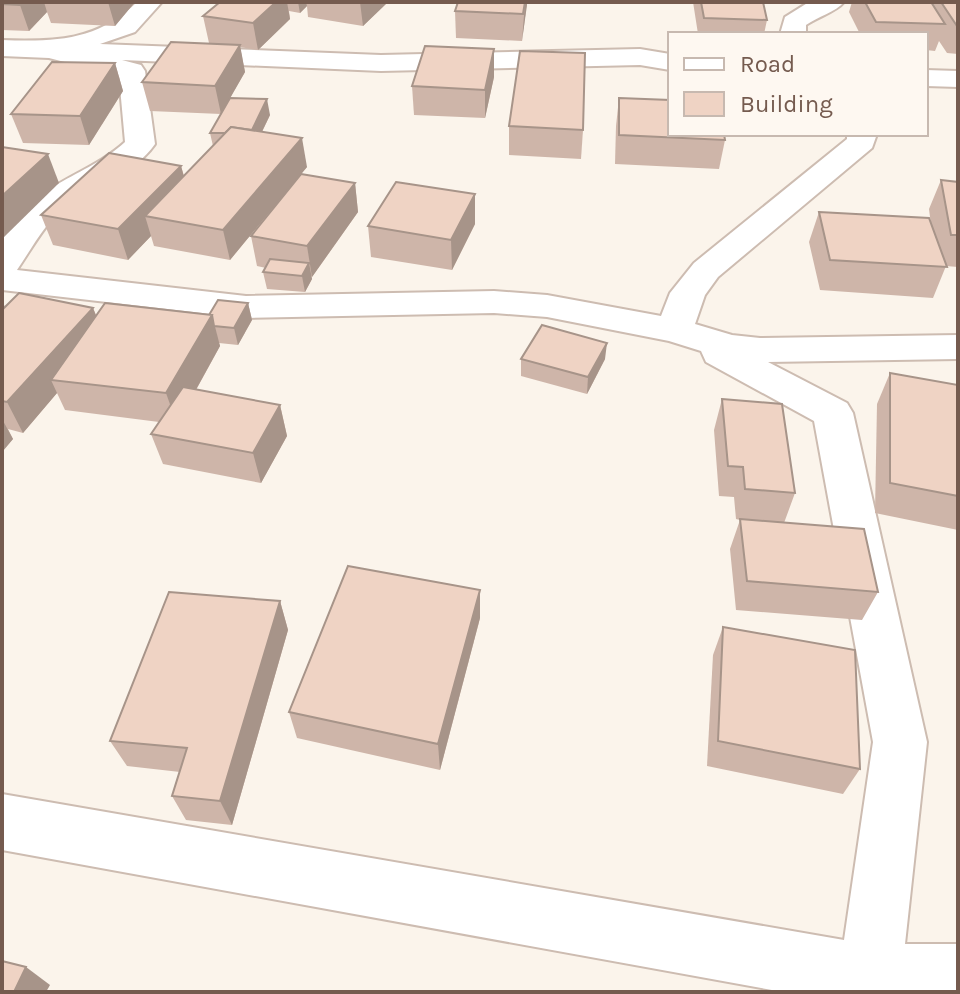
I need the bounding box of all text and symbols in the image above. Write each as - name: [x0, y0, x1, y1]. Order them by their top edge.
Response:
- legend: [668, 32, 928, 136]
- text: Road: [740, 50, 795, 78]
- text: Building: [740, 90, 833, 118]

